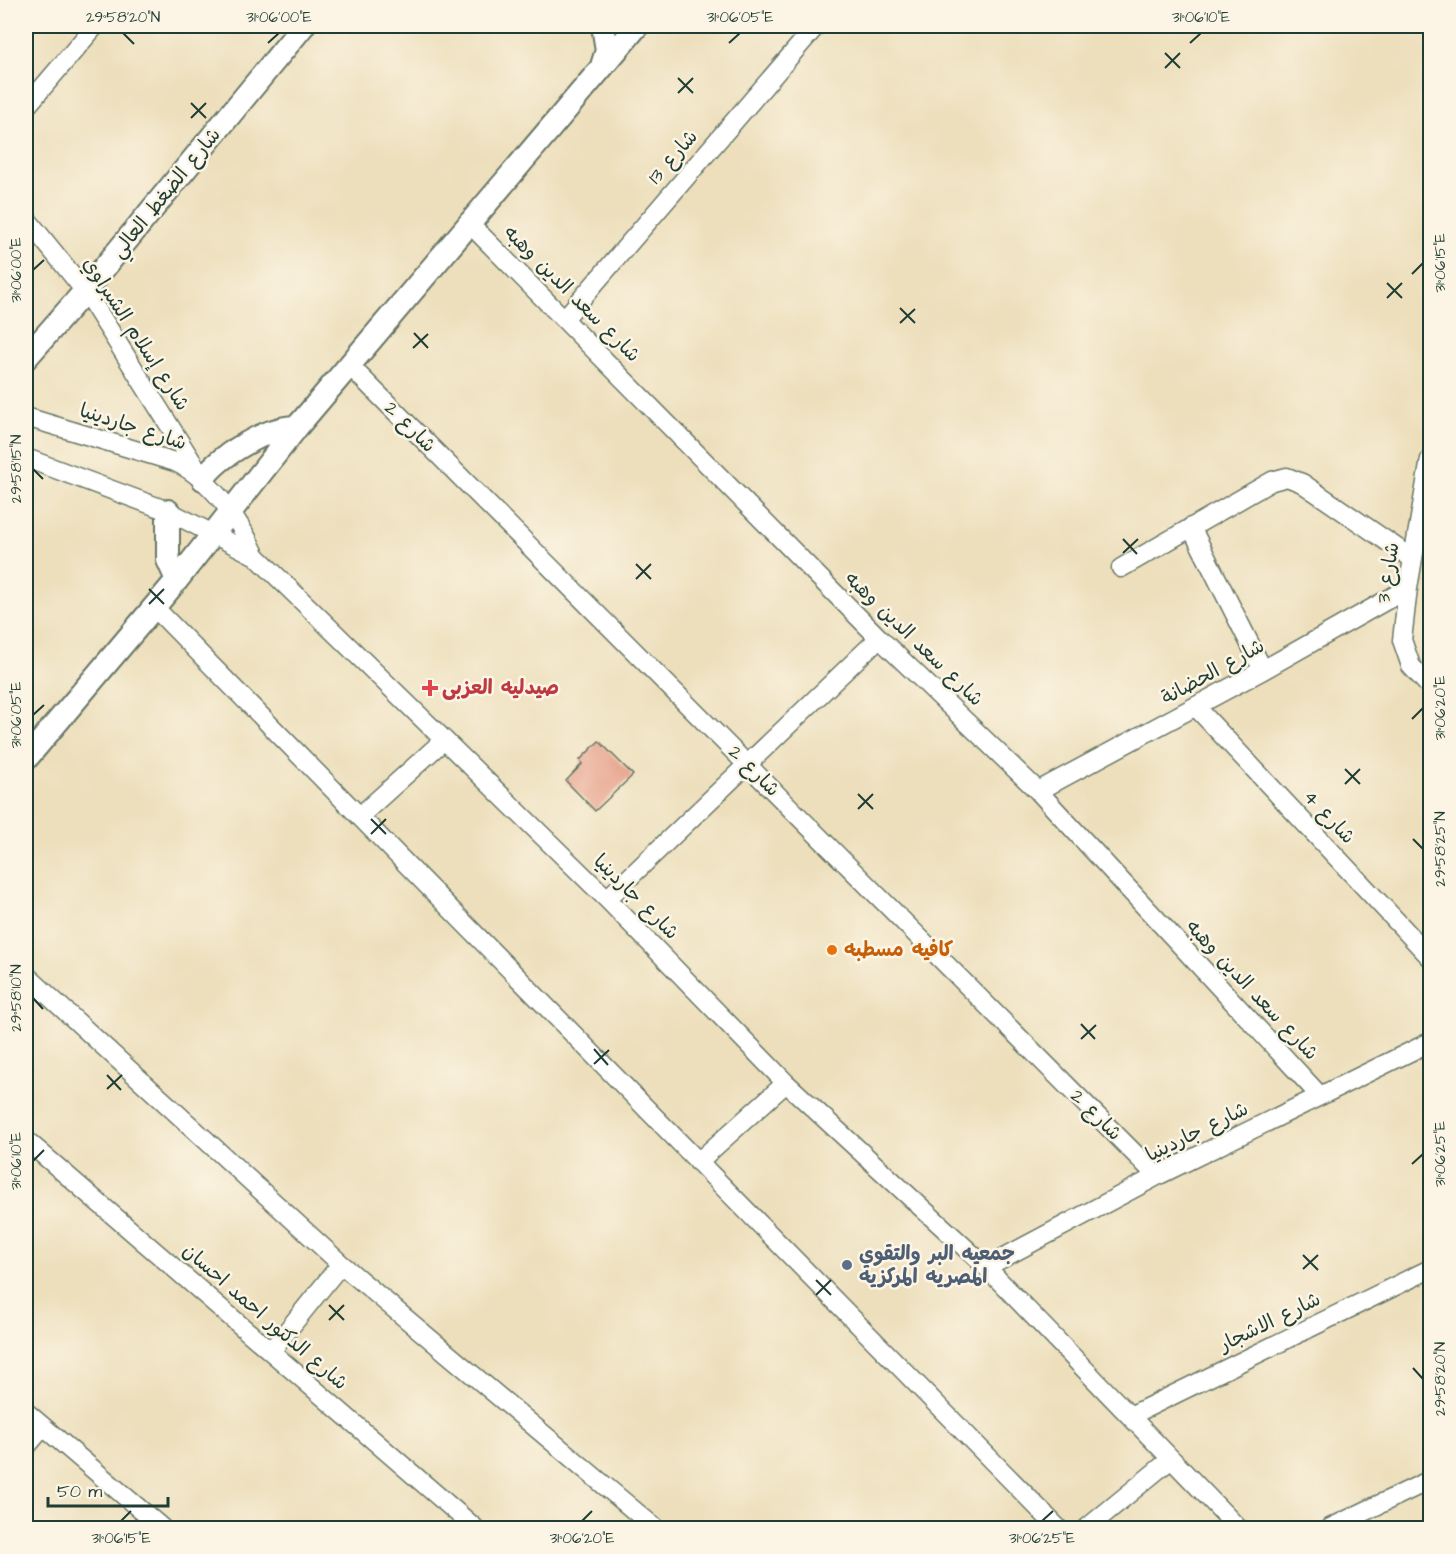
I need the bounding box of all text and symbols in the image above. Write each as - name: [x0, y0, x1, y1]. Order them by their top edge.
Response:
- text: 29°58'20"N: [86, 7, 160, 28]
- text: 31°06'00"E: [246, 7, 312, 28]
- text: 31°06'05"E: [707, 7, 773, 28]
- text: 31°06'10"E: [1172, 7, 1230, 28]
- street label: شارع الضغط العالي: [105, 122, 230, 266]
- street label: شارع 13: [641, 124, 705, 190]
- street label: شارع سعد الدين وهبه: [497, 219, 647, 369]
- text: 31°06'15"E: [1430, 233, 1451, 293]
- text: 31°06'00"E: [6, 237, 27, 303]
- street label: شارع إسلام الشبراوي: [76, 252, 196, 416]
- street label: شارع 2: [378, 395, 442, 459]
- street label: شارع جاردينيا: [76, 397, 190, 457]
- text: 29°58'15"N: [6, 435, 27, 503]
- street label: شارع 3: [1369, 540, 1407, 606]
- street label: شارع سعد الدين وهبه: [838, 565, 990, 713]
- street label: شارع الحضانة: [1156, 632, 1270, 712]
- place label: صيدليه العزبى: [442, 674, 559, 702]
- text: 31°06'20"E: [1430, 676, 1451, 740]
- marker: صيدليه العزبى: [423, 681, 437, 695]
- text: 31°06'05"E: [6, 682, 27, 748]
- street label: شارع 2: [722, 739, 786, 803]
- street label: شارع 4: [1297, 784, 1361, 850]
- text: 29°58'25"N: [1430, 811, 1451, 887]
- street label: شارع جاردينيا: [587, 848, 685, 946]
- street label: شارع سعد الدين وهبه: [1179, 914, 1325, 1066]
- place label: كافيه مسطبه: [844, 936, 953, 964]
- marker: كافيه مسطبه: [825, 943, 839, 957]
- text: 29°58'10"N: [6, 964, 27, 1032]
- street label: شارع 2: [1064, 1083, 1128, 1147]
- street label: شارع جاردينيا: [1141, 1095, 1253, 1169]
- text: 31°06'25"E: [1430, 1121, 1451, 1187]
- text: 31°06'10"E: [6, 1132, 27, 1190]
- street label: شارع الدكتور احمد احسان: [176, 1237, 354, 1397]
- place label: جمعيه البر والتقوي المصريه المركزيه: [859, 1240, 1015, 1291]
- marker: جمعيه البر والتقوي المصريه المركزيه: [840, 1258, 854, 1272]
- street label: شارع الاشجار: [1213, 1285, 1326, 1360]
- text: 29°58'20"N: [1430, 1342, 1451, 1416]
- scale bar: [48, 1470, 168, 1508]
- text: 50 m: [57, 1479, 102, 1504]
- text: 31°06'15"E: [91, 1528, 151, 1549]
- text: 31°06'20"E: [550, 1528, 614, 1549]
- text: 31°06'25"E: [1009, 1528, 1075, 1549]

